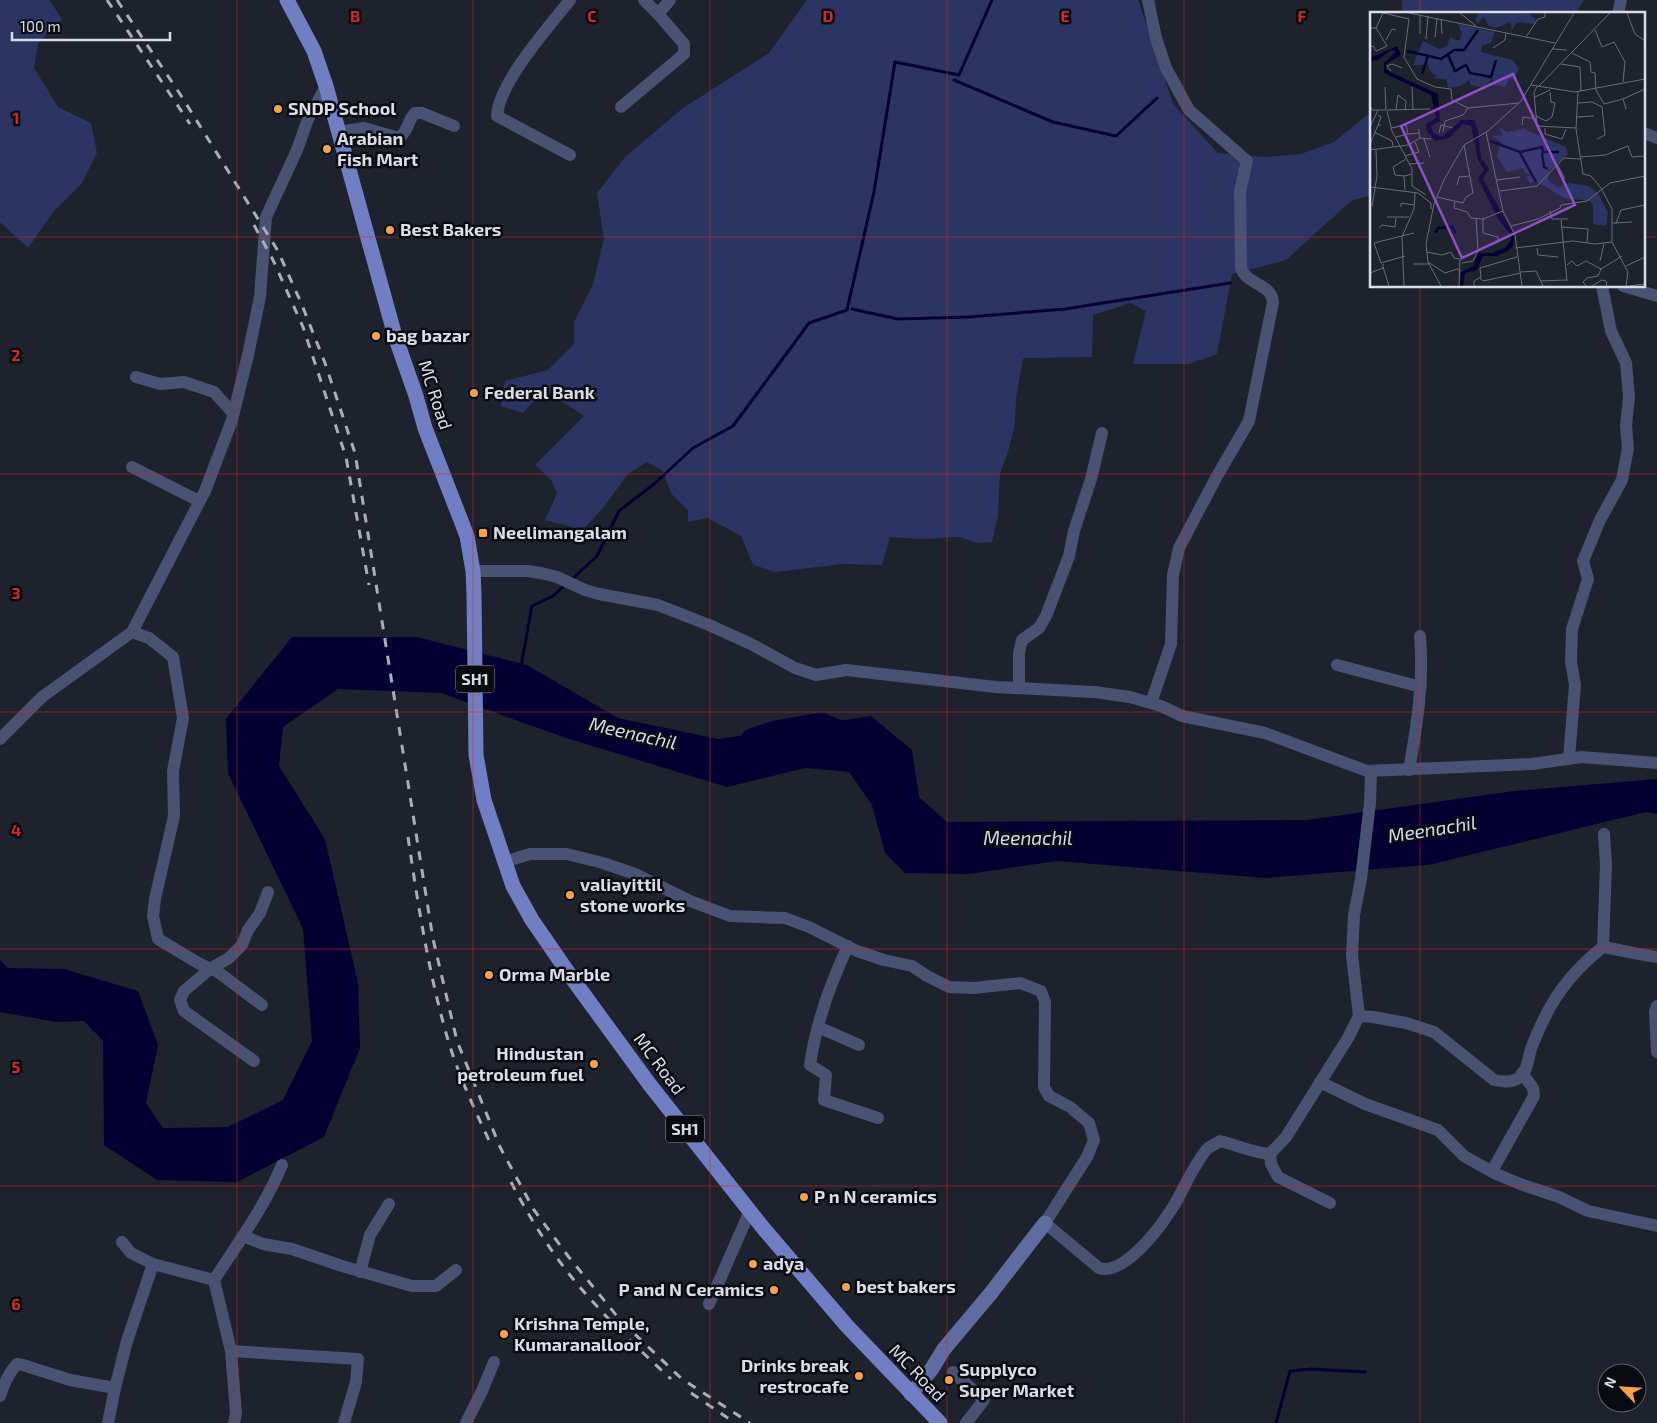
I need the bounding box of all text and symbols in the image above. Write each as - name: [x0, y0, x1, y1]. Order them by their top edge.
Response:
- text: B: [350, 6, 360, 25]
- text: C: [587, 6, 597, 25]
- text: D: [823, 6, 834, 25]
- text: E: [1060, 6, 1070, 25]
- text: F: [1298, 6, 1307, 25]
- scale bar: [12, 10, 170, 42]
- inset map: [1370, 12, 1644, 288]
- text: 100 m: [20, 17, 61, 35]
- place label: SNDP School: [288, 97, 396, 119]
- marker: SNDP School: [272, 103, 284, 115]
- text: 1: [13, 108, 19, 127]
- place label: Arabian Fish Mart: [337, 127, 419, 170]
- marker: Arabian Fish Mart: [321, 143, 333, 155]
- place label: Best Bakers: [400, 218, 501, 240]
- marker: Best Bakers: [384, 224, 396, 236]
- place label: bag bazar: [386, 324, 470, 346]
- marker: bag bazar: [370, 330, 382, 342]
- text: 2: [11, 345, 21, 364]
- street label: MC Road: [414, 357, 457, 432]
- place label: Federal Bank: [484, 381, 595, 403]
- marker: Federal Bank: [468, 387, 480, 399]
- place label: Neelimangalam: [493, 521, 627, 543]
- marker: Neelimangalam: [477, 527, 489, 539]
- text: 3: [11, 583, 21, 602]
- road number: SH1: [456, 666, 494, 692]
- water label: Meenachil: [587, 711, 679, 754]
- water label: Meenachil: [1386, 810, 1478, 847]
- text: 4: [11, 820, 21, 839]
- water label: Meenachil: [983, 826, 1073, 849]
- place label: valiayittil stone works: [580, 873, 685, 916]
- marker: valiayittil stone works: [564, 889, 576, 901]
- place label: Orma Marble: [499, 963, 610, 985]
- marker: Orma Marble: [483, 969, 495, 981]
- street label: MC Road: [629, 1028, 690, 1099]
- place label: Hindustan petroleum fuel: [457, 1042, 584, 1085]
- text: 5: [12, 1057, 21, 1076]
- marker: Hindustan petroleum fuel: [588, 1058, 600, 1070]
- road number: SH1: [666, 1116, 704, 1142]
- place label: P n N ceramics: [814, 1185, 937, 1207]
- marker: P n N ceramics: [798, 1191, 810, 1203]
- place label: adya: [763, 1252, 804, 1274]
- marker: adya: [747, 1258, 759, 1270]
- place label: best bakers: [856, 1275, 956, 1297]
- place label: P and N Ceramics: [619, 1278, 764, 1300]
- marker: best bakers: [840, 1281, 852, 1293]
- marker: P and N Ceramics: [768, 1284, 780, 1296]
- text: 6: [11, 1294, 21, 1313]
- place label: Krishna Temple, Kumaranalloor: [514, 1312, 649, 1355]
- marker: Krishna Temple, Kumaranalloor: [498, 1328, 510, 1340]
- street label: MC Road: [885, 1339, 950, 1406]
- place label: Drinks break restrocafe: [741, 1354, 849, 1397]
- place label: Supplyco Super Market: [959, 1358, 1075, 1401]
- north arrow: [1597, 1363, 1647, 1413]
- marker: Drinks break restrocafe: [853, 1370, 865, 1382]
- marker: Supplyco Super Market: [943, 1374, 955, 1386]
- text: N: [1600, 1374, 1620, 1390]

